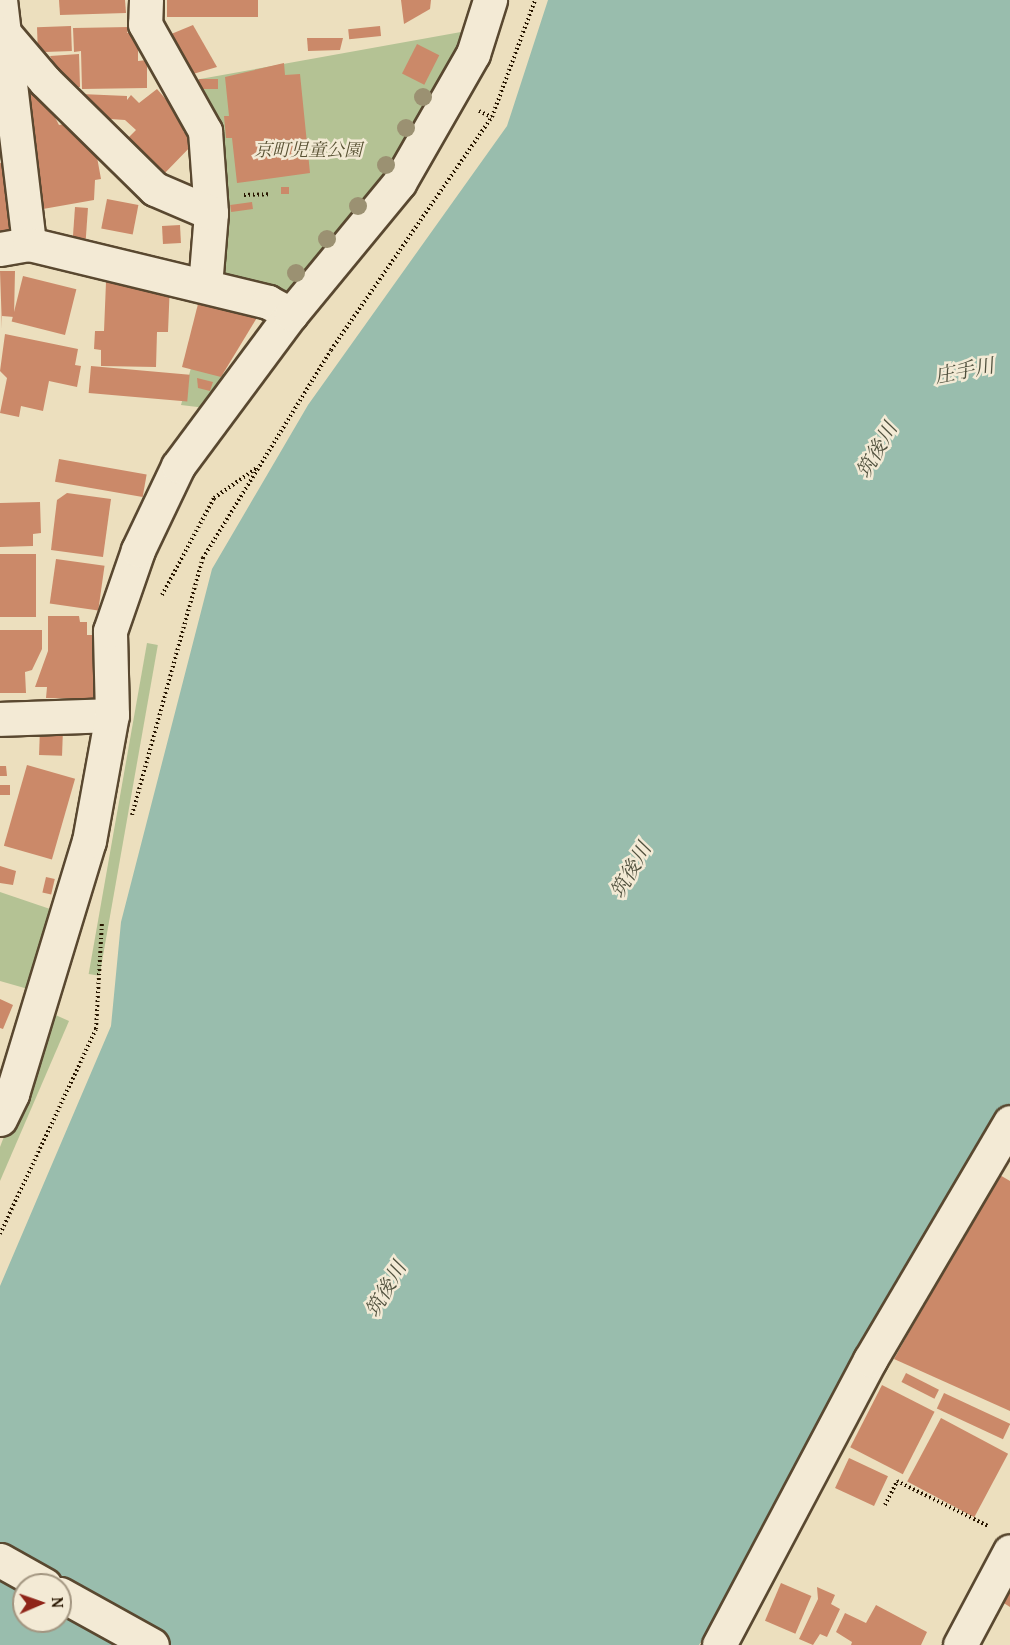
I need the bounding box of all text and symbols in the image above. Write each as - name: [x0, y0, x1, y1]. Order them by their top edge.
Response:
- park label: 京町児童公園: [254, 139, 362, 161]
- water label: 庄手川: [932, 352, 996, 388]
- water label: 筑後川: [851, 418, 901, 482]
- water label: 筑後川: [605, 838, 655, 902]
- water label: 筑後川: [360, 1257, 410, 1321]
- north arrow: [12, 1573, 72, 1633]
- text: N: [46, 1597, 70, 1608]

